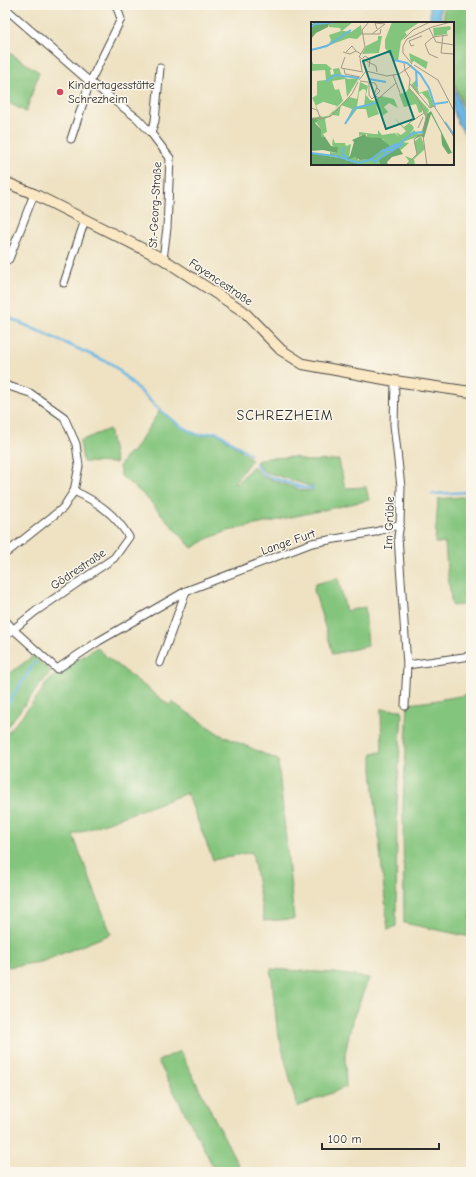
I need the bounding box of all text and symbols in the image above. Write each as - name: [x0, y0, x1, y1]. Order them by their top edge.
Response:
- inset map: [311, 22, 454, 165]
- place label: Kindertagesstätte Schrezheim: [68, 78, 155, 106]
- marker: Kindertagesstätte Schrezheim: [55, 87, 65, 97]
- street label: St.-Georg-Straße: [146, 162, 164, 248]
- street label: Fayencestraße: [187, 256, 255, 308]
- district label: SCHREZHEIM: [236, 407, 334, 424]
- street label: Im Grüble: [381, 496, 397, 550]
- street label: Lange Furt: [259, 526, 317, 558]
- street label: Gödrestraße: [48, 545, 108, 593]
- scale bar: [322, 1125, 439, 1151]
- text: 100 m: [328, 1132, 361, 1146]

